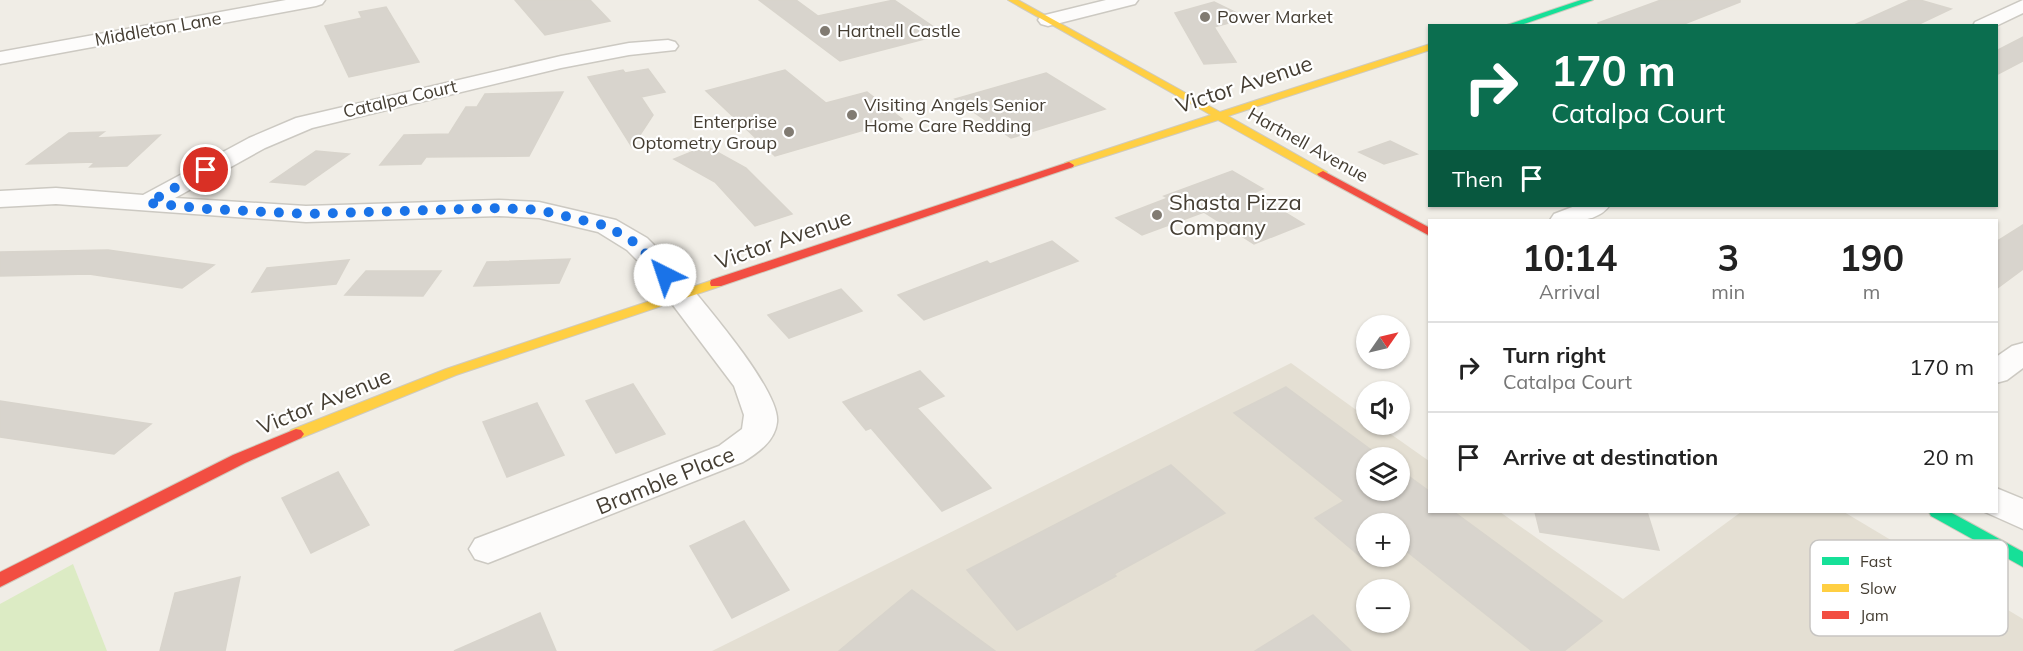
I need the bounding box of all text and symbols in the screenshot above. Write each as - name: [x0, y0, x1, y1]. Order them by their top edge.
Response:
- place label: Power Market: [1217, 5, 1333, 28]
- street label: Middleton Lane: [93, 6, 223, 51]
- marker: Power Market: [1198, 10, 1212, 24]
- place label: Hartnell Castle: [837, 19, 961, 42]
- marker: Hartnell Castle: [818, 24, 832, 38]
- text: 170 m: [1551, 44, 1676, 97]
- icon: right: [1452, 48, 1530, 126]
- street label: Victor Avenue: [1172, 49, 1316, 119]
- street label: Catalpa Court: [341, 74, 459, 123]
- place label: Visiting Angels Senior Home Care Redding: [864, 93, 1046, 137]
- text: Catalpa Court: [1551, 96, 1725, 130]
- street label: Hartnell Avenue: [1244, 102, 1373, 187]
- marker: Visiting Angels Senior Home Care Redding: [845, 108, 859, 122]
- place label: Enterprise Optometry Group: [632, 110, 777, 154]
- marker: Enterprise Optometry Group: [782, 125, 796, 139]
- pin: [180, 144, 231, 195]
- icon: arrive: [189, 153, 222, 186]
- icon: arrive: [1515, 162, 1548, 195]
- text: Then: [1452, 165, 1503, 193]
- place label: Shasta Pizza Company: [1169, 188, 1302, 241]
- street label: Victor Avenue: [711, 203, 855, 275]
- marker: Shasta Pizza Company: [1150, 208, 1164, 222]
- text: 10:14: [1522, 235, 1617, 280]
- text: 3: [1717, 235, 1739, 280]
- text: 190: [1839, 235, 1904, 280]
- position arrow: [633, 243, 697, 307]
- text: Arrival: [1539, 279, 1600, 304]
- text: min: [1711, 279, 1745, 304]
- text: m: [1863, 279, 1880, 304]
- north arrow: [1356, 315, 1410, 369]
- map controls: [1356, 315, 1410, 633]
- text: Turn right: [1503, 341, 1606, 369]
- icon: right: [1452, 351, 1485, 384]
- text: 170 m: [1909, 353, 1974, 381]
- street label: Victor Avenue: [253, 361, 395, 441]
- text: Catalpa Court: [1503, 369, 1632, 394]
- button: sound: [1356, 381, 1410, 435]
- street label: Bramble Place: [592, 440, 738, 520]
- icon: arrive: [1452, 441, 1485, 474]
- text: Arrive at destination: [1503, 443, 1718, 471]
- text: 20 m: [1923, 443, 1974, 471]
- button: layers: [1356, 447, 1410, 501]
- button: +: [1356, 513, 1410, 567]
- legend: [1810, 540, 2008, 636]
- text: Fast: [1860, 551, 1892, 571]
- text: Slow: [1860, 578, 1897, 598]
- button: −: [1356, 579, 1410, 633]
- text: Jam: [1860, 605, 1889, 625]

